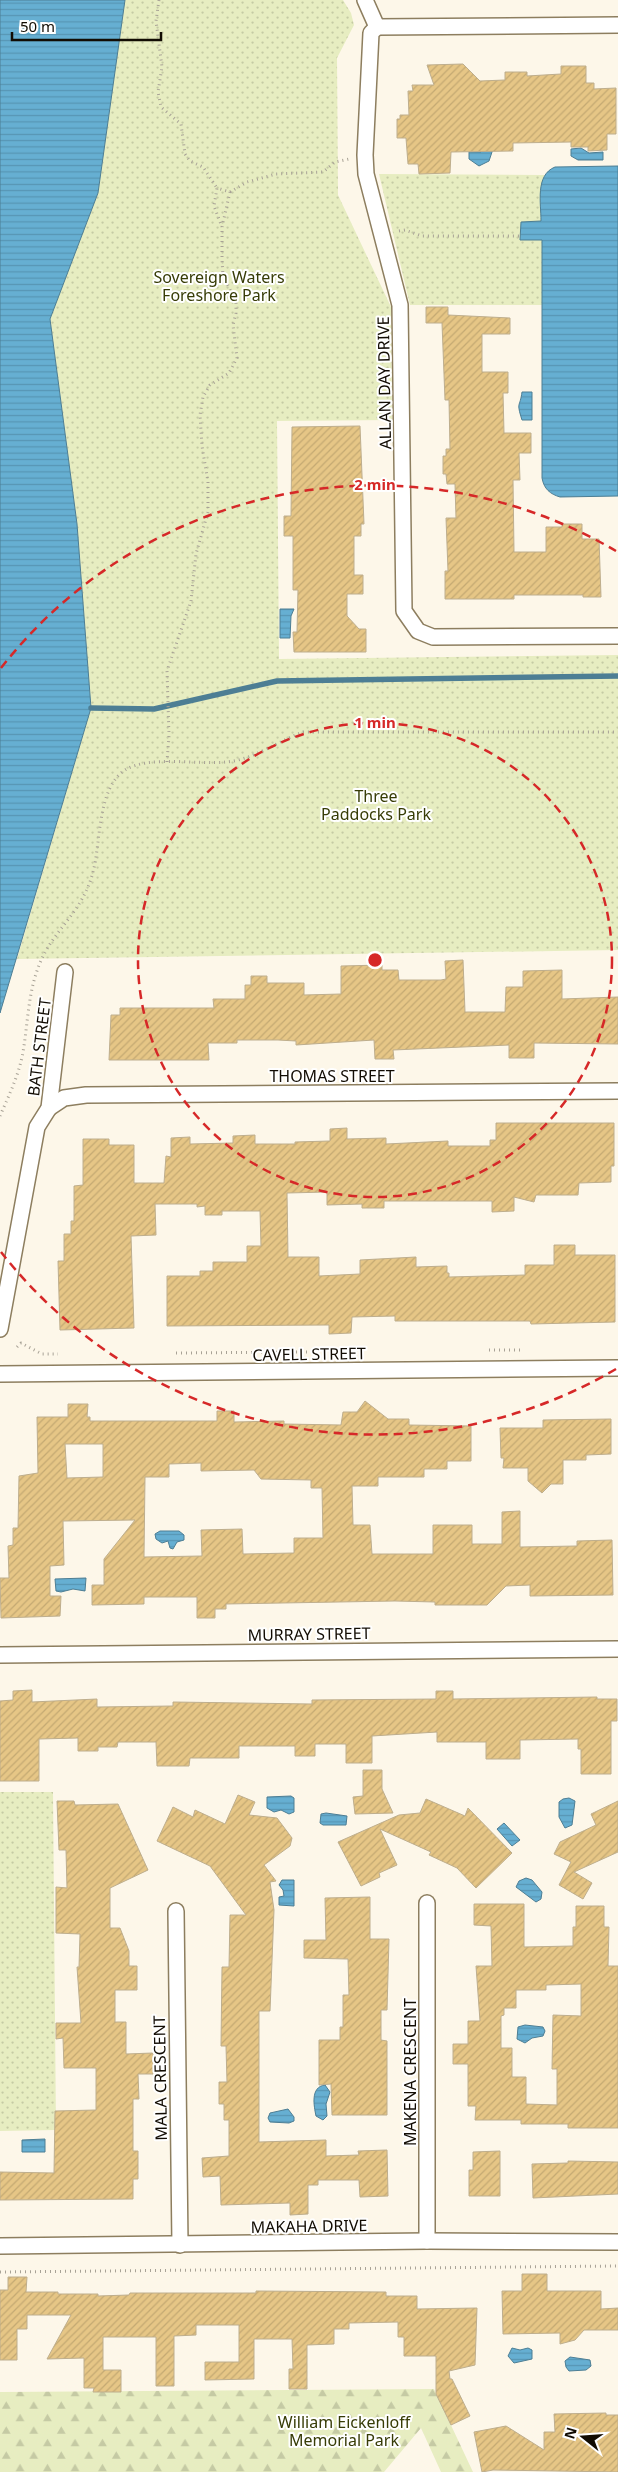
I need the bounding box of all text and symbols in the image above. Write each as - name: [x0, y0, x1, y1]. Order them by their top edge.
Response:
- scale bar: [12, 10, 161, 42]
- text: 50 m: [20, 16, 55, 36]
- park label: Sovereign Waters Foreshore Park: [153, 266, 285, 306]
- street label: ALLAN DAY DRIVE: [372, 316, 396, 450]
- text: 2 min: [354, 474, 396, 494]
- text: 1 min: [354, 712, 396, 732]
- park label: Three Paddocks Park: [321, 785, 431, 825]
- centre of rings: [366, 951, 384, 969]
- street label: BATH STREET: [22, 997, 56, 1097]
- street label: THOMAS STREET: [269, 1065, 395, 1087]
- street label: CAVELL STREET: [252, 1342, 366, 1366]
- street label: MURRAY STREET: [247, 1622, 371, 1646]
- street label: MAKENA CRESCENT: [399, 1998, 421, 2146]
- street label: MALA CRESCENT: [148, 2015, 172, 2141]
- street label: MAKAHA DRIVE: [250, 2214, 368, 2238]
- park label: William Eickenloff Memorial Park: [278, 2411, 411, 2451]
- north arrow: [558, 2412, 608, 2462]
- text: N: [559, 2425, 581, 2441]

